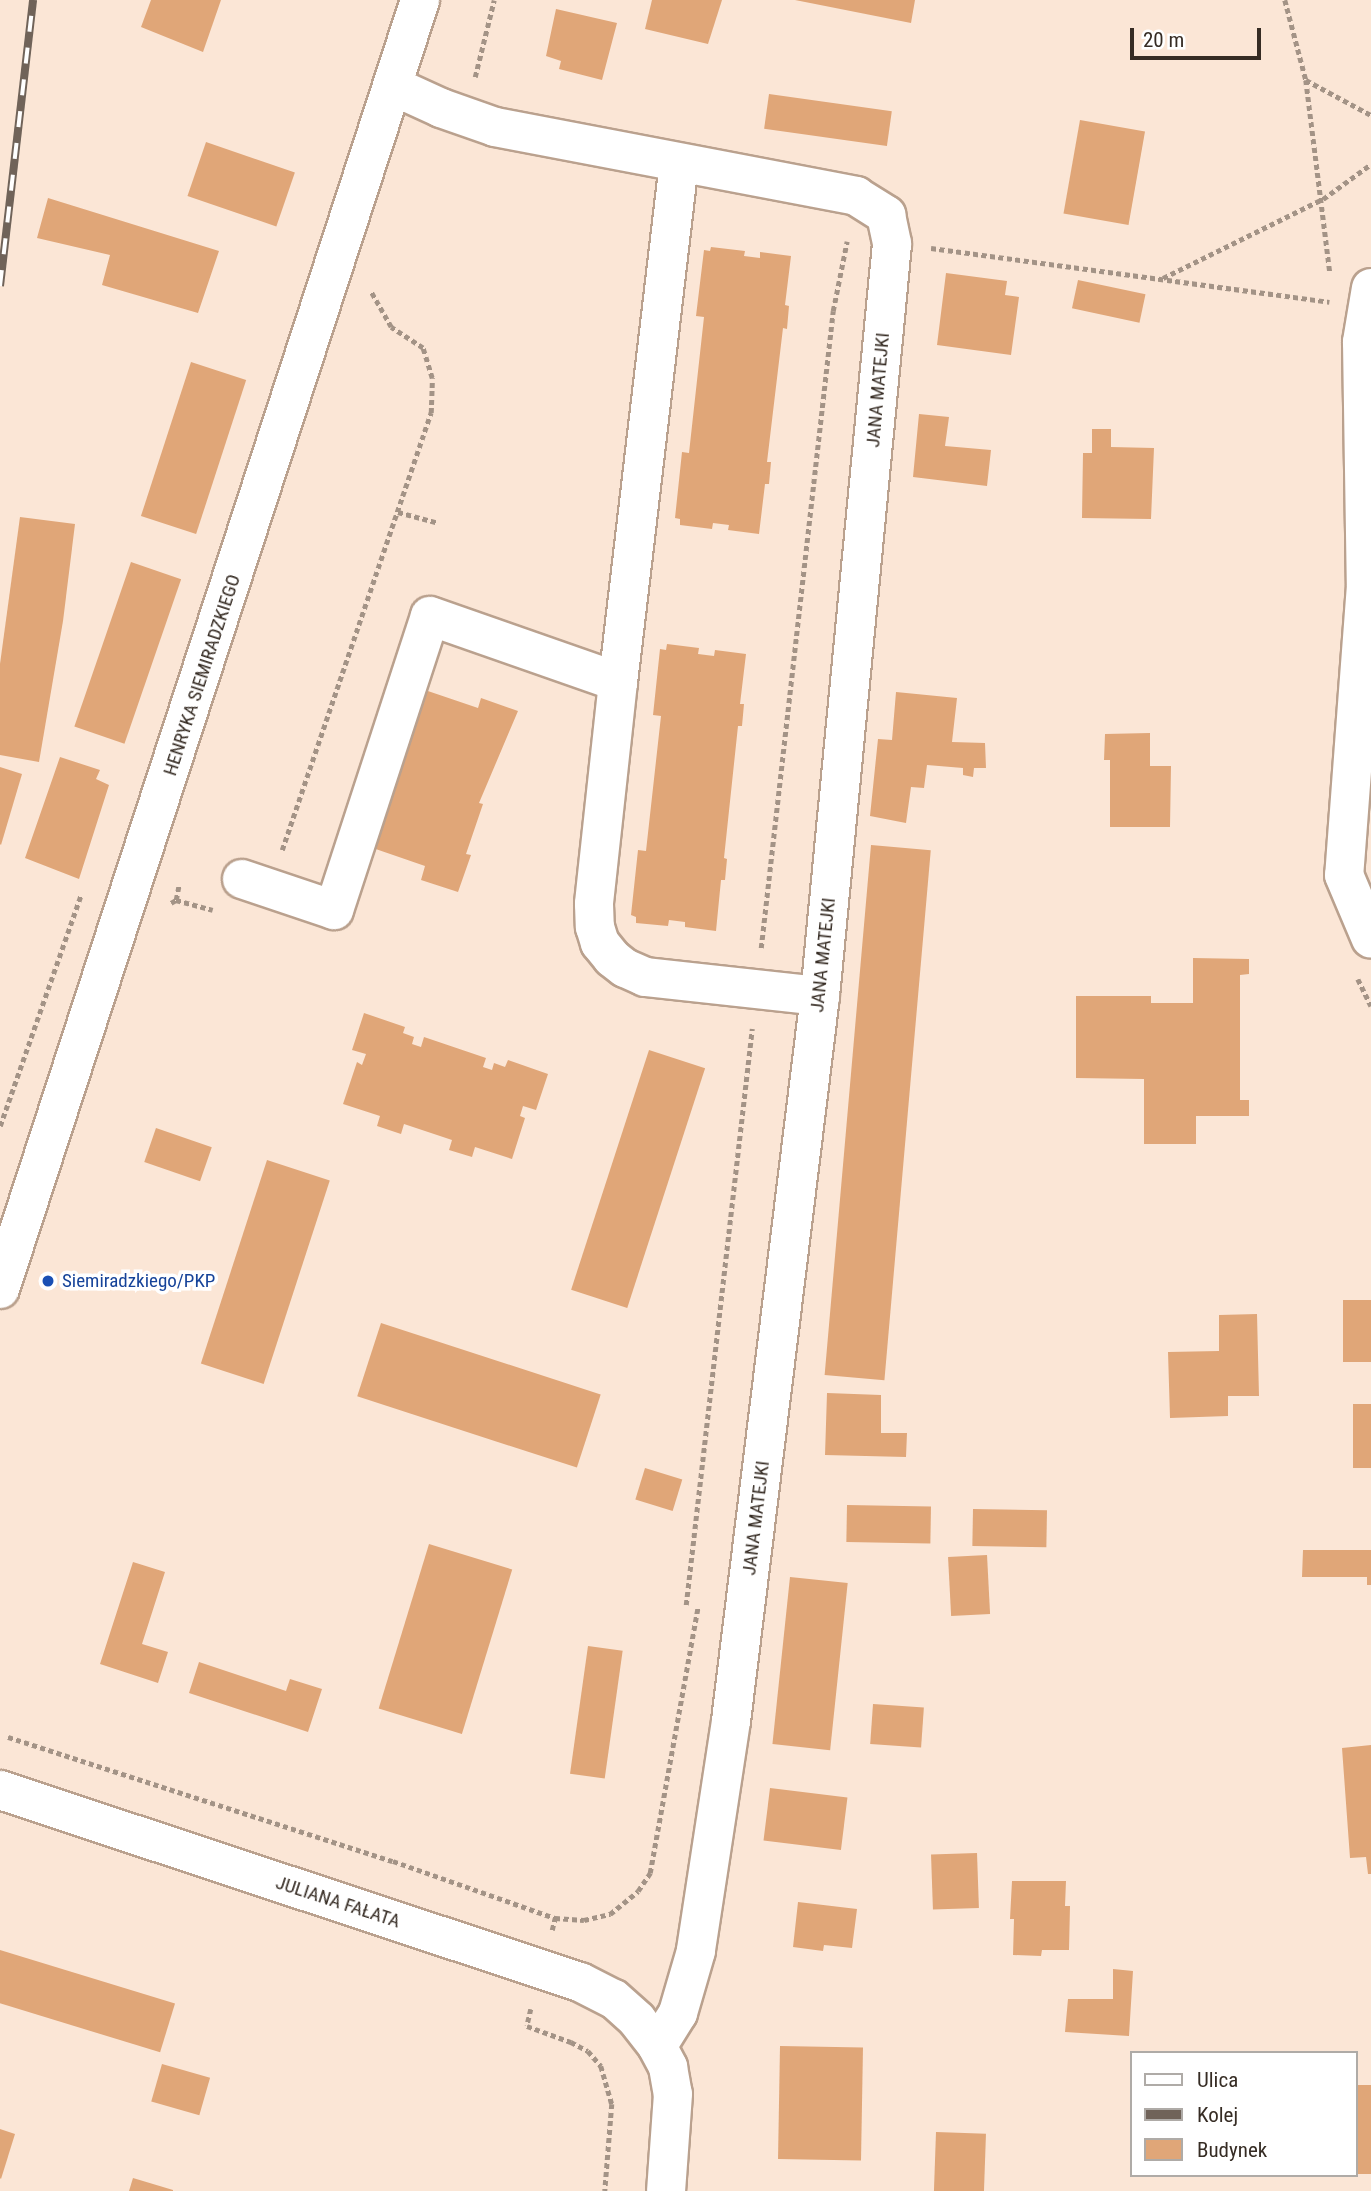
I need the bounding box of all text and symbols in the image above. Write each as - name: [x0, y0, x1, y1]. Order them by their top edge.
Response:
- scale bar: [1133, 14, 1264, 58]
- text: 20 m: [1143, 28, 1184, 52]
- street label: JANA MATEJKI: [862, 332, 894, 448]
- street label: HENRYKA SIEMIRADZKIEGO: [159, 571, 245, 779]
- street label: JANA MATEJKI: [806, 897, 840, 1013]
- place label: Siemiradzkiego/PKP: [62, 1270, 215, 1292]
- marker: Siemiradzkiego/PKP: [40, 1273, 56, 1289]
- street label: JANA MATEJKI: [738, 1459, 774, 1577]
- street label: JULIANA FAŁATA: [273, 1871, 403, 1933]
- legend: [1130, 2051, 1357, 2177]
- text: Ulica: [1197, 2068, 1238, 2092]
- text: Kolej: [1197, 2103, 1238, 2127]
- text: Budynek: [1197, 2138, 1267, 2162]

